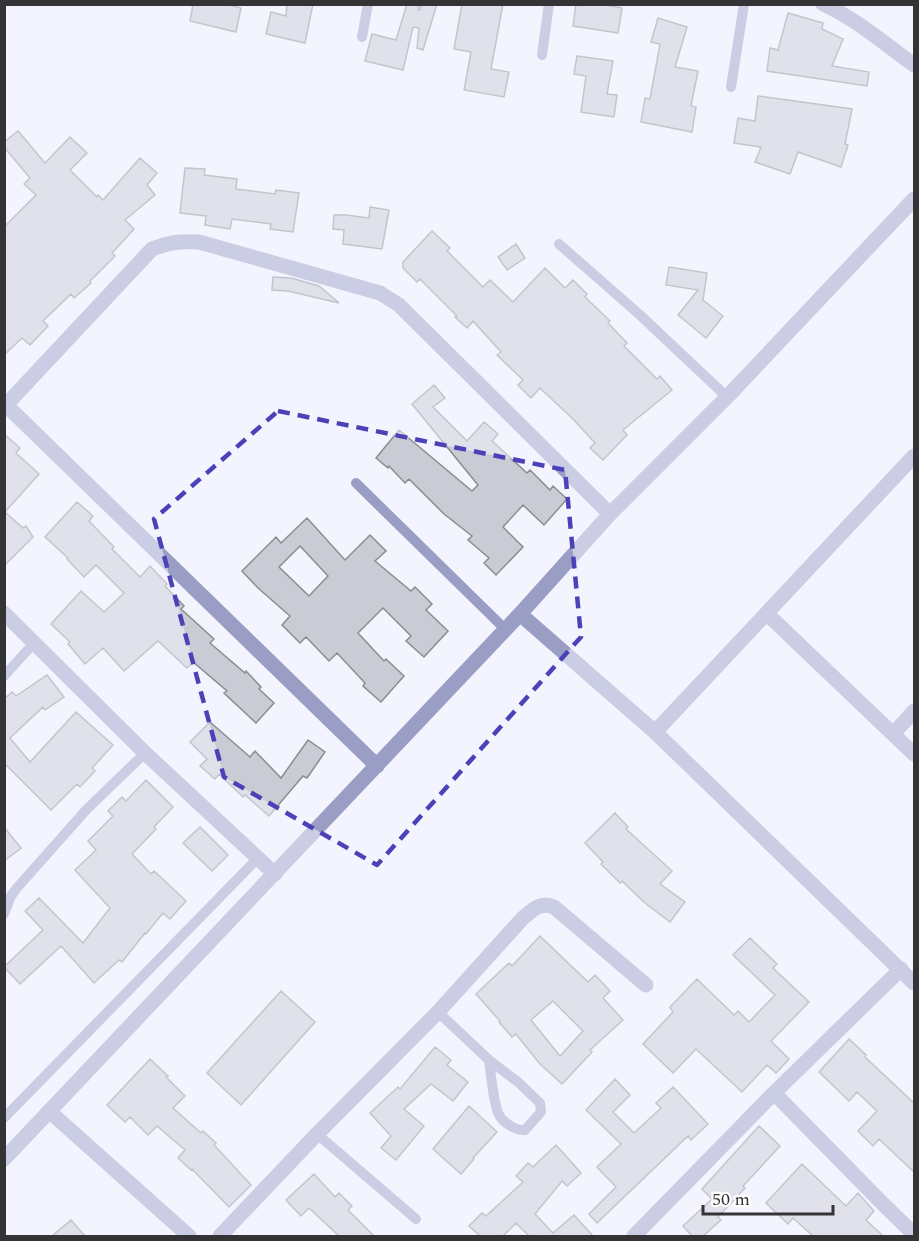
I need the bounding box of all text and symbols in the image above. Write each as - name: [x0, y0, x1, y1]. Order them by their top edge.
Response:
- scale bar: [703, 1178, 834, 1216]
- text: 50 m: [712, 1186, 750, 1213]

